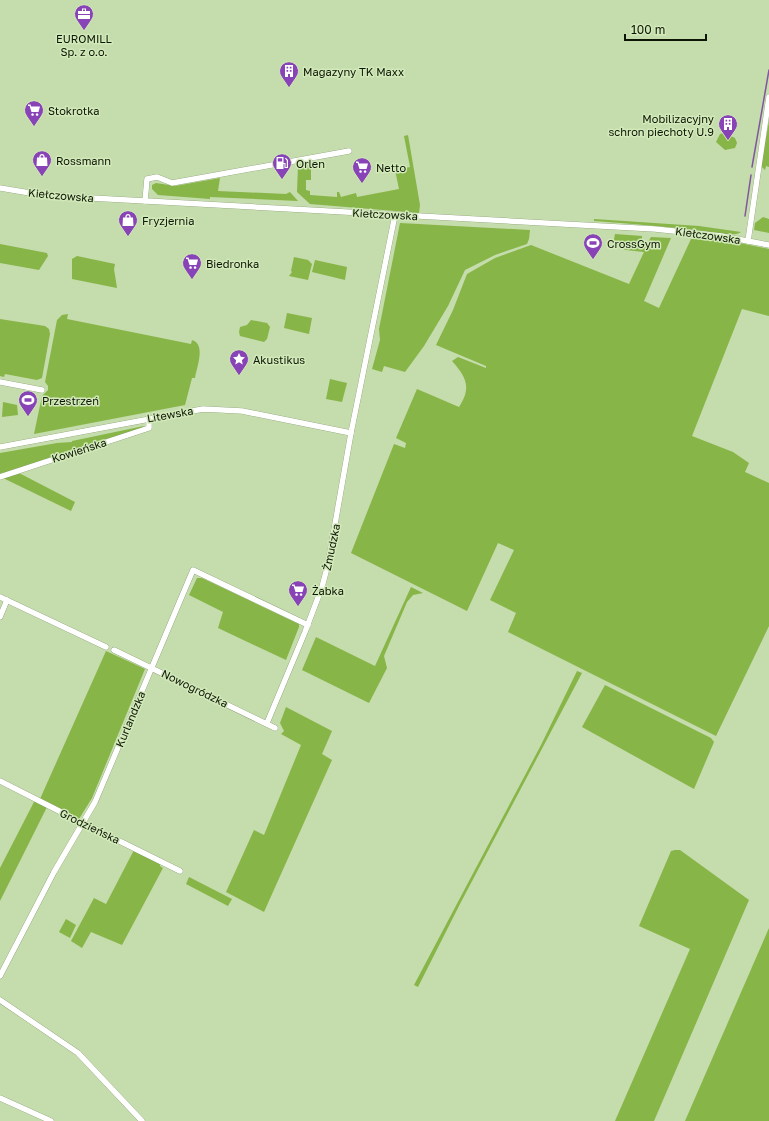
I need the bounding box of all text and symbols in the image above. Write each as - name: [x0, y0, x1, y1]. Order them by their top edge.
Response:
- office icon: EUROMILL Sp. z o.o.: [73, 3, 95, 31]
- scale bar: [625, 16, 706, 42]
- text: 100 m: [631, 22, 665, 37]
- place label: EUROMILL Sp. z o.o.: [56, 32, 113, 58]
- building icon: Magazyny TK Maxx: [278, 60, 300, 88]
- place label: Magazyny TK Maxx: [303, 65, 404, 78]
- supermarket icon: Stokrotka: [23, 99, 45, 127]
- place label: Stokrotka: [48, 104, 100, 117]
- place label: Mobilizacyjny schron piechoty U.9: [608, 112, 714, 138]
- building icon: Mobilizacyjny schron piechoty U.9: [717, 113, 739, 141]
- shop icon: Rossmann: [31, 149, 53, 177]
- fuel station icon: Orlen: [271, 152, 293, 180]
- place label: Rossmann: [56, 154, 111, 167]
- supermarket icon: Netto: [351, 156, 373, 184]
- place label: Orlen: [296, 157, 325, 170]
- place label: Netto: [376, 161, 406, 174]
- street label: Kiełczowska: [28, 186, 94, 204]
- street label: Kiełczowska: [352, 206, 418, 222]
- shop icon: Fryzjernia: [117, 209, 139, 237]
- place label: Fryzjernia: [142, 214, 194, 227]
- street label: Kiełczowska: [675, 224, 741, 246]
- sports icon: CrossGym: [582, 232, 604, 260]
- place label: CrossGym: [607, 237, 661, 250]
- supermarket icon: Biedronka: [181, 252, 203, 280]
- place label: Biedronka: [206, 257, 259, 270]
- place icon: Akustikus: [228, 348, 250, 376]
- place label: Akustikus: [253, 353, 305, 366]
- sports icon: Przestrzeń: [17, 389, 39, 417]
- place label: Przestrzeń: [42, 394, 99, 407]
- street label: Litewska: [146, 404, 194, 424]
- street label: Kowieńska: [50, 435, 108, 465]
- street label: Żmudzka: [320, 522, 342, 572]
- supermarket icon: Żabka: [287, 579, 309, 607]
- place label: Żabka: [312, 584, 344, 597]
- street label: Nowogródzka: [160, 666, 230, 710]
- street label: Kurlandzka: [112, 689, 148, 749]
- street label: Grodzieńska: [58, 806, 122, 846]

